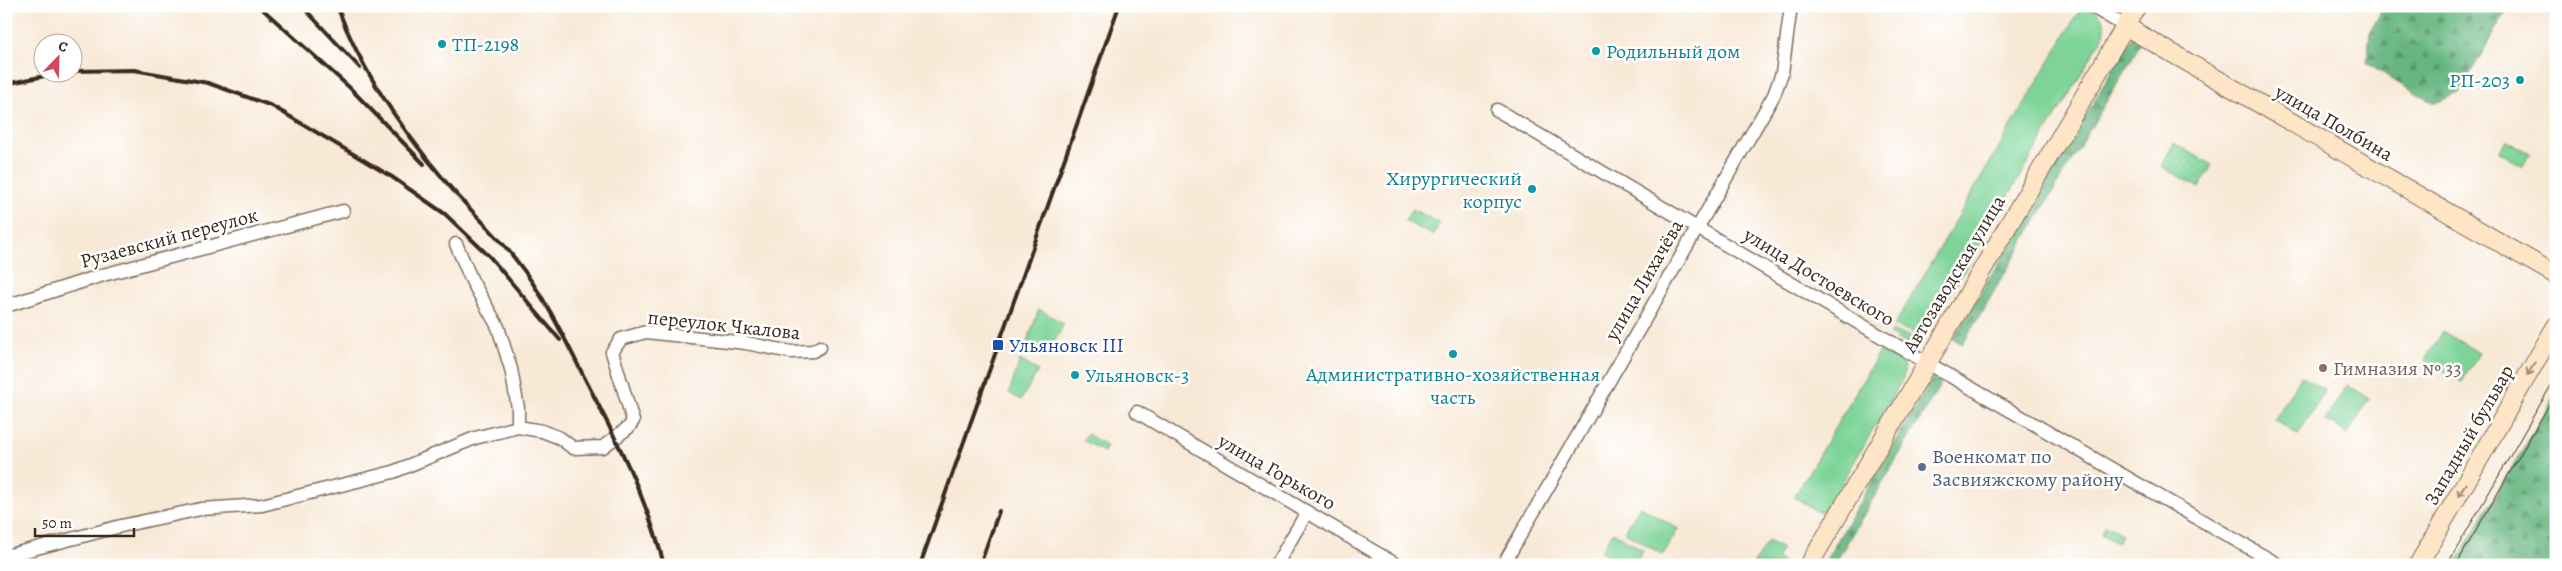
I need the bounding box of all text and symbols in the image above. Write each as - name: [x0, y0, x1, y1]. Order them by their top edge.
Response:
- place label: ТП-2198: [452, 31, 519, 58]
- north arrow: [32, 32, 82, 82]
- text: С: [55, 36, 71, 57]
- marker: ТП-2198: [436, 38, 448, 50]
- place label: Родильный дом: [1606, 38, 1740, 65]
- marker: Родильный дом: [1590, 45, 1602, 57]
- place label: РП-203: [2449, 67, 2510, 94]
- marker: РП-203: [2514, 74, 2526, 86]
- street label: улица Полбина: [2269, 78, 2399, 168]
- place label: Хирургический корпус: [1386, 165, 1522, 215]
- marker: Хирургический корпус: [1526, 183, 1538, 195]
- street label: Автозаводская улица: [1896, 189, 2012, 359]
- street label: Рузаевский переулок: [77, 201, 261, 275]
- street label: улица Лихачёва: [1598, 214, 1690, 346]
- street label: улица Достоевского: [1738, 221, 1899, 333]
- street label: переулок Чкалова: [646, 304, 802, 347]
- place label: Ульяновск III: [1009, 332, 1124, 359]
- marker: Ульяновск III: [991, 338, 1005, 352]
- marker: Административно-хозяйственная часть: [1447, 348, 1459, 360]
- place label: Гимназия № 33: [2333, 355, 2462, 382]
- street label: Западный бульвар: [2418, 360, 2520, 510]
- place label: Административно-хозяйственная часть: [1305, 361, 1600, 411]
- one-way arrow: [2526, 361, 2536, 375]
- place label: Ульяновск-3: [1085, 362, 1189, 389]
- marker: Гимназия № 33: [2317, 362, 2329, 374]
- marker: Ульяновск-3: [1069, 369, 1081, 381]
- street label: улица Горького: [1212, 427, 1341, 517]
- place label: Военкомат по Засвияжскому району: [1932, 443, 2124, 493]
- marker: Военкомат по Засвияжскому району: [1916, 461, 1928, 473]
- one-way arrow: [2456, 482, 2466, 497]
- scale bar: [35, 506, 134, 538]
- text: 50 m: [42, 513, 72, 533]

